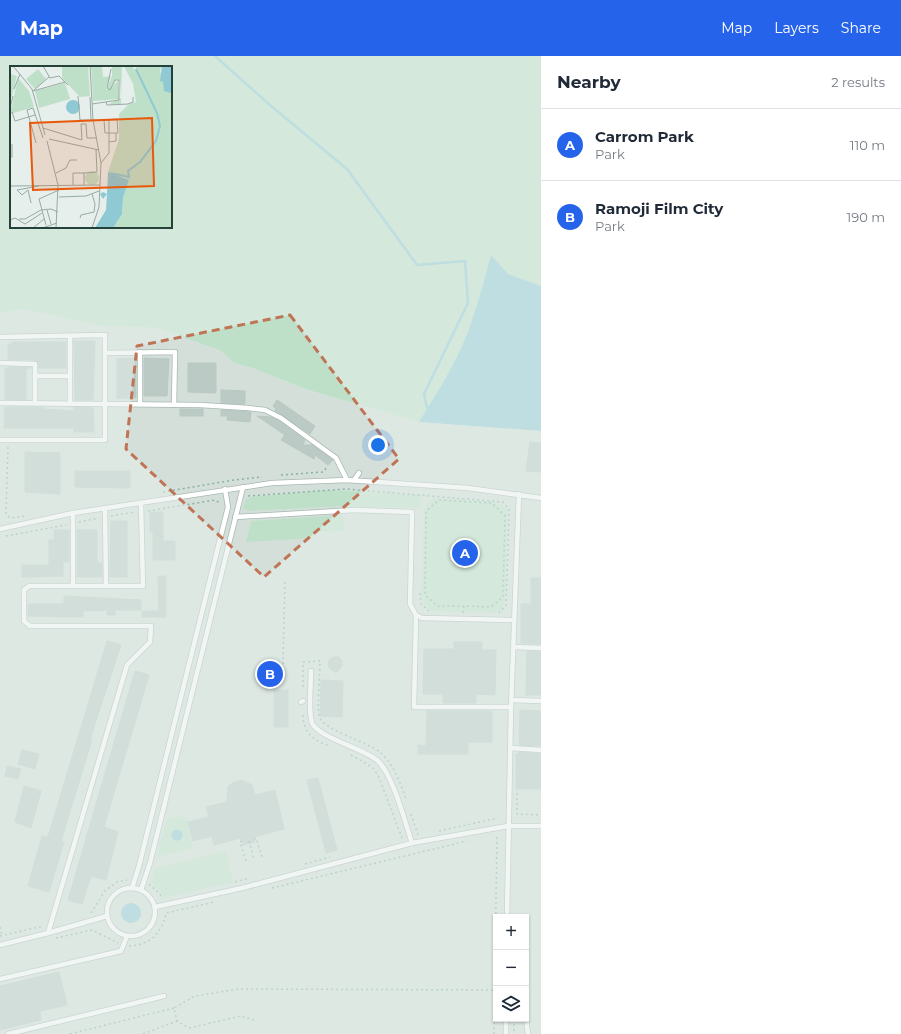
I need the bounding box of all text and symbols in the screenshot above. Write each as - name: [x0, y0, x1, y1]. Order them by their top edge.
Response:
- text: Map: [20, 17, 63, 40]
- text: Map: [721, 19, 752, 37]
- text: Layers: [774, 19, 819, 37]
- text: Share: [841, 19, 881, 37]
- inset map: [10, 66, 172, 228]
- text: Nearby: [557, 72, 621, 92]
- text: 2 results: [831, 74, 885, 90]
- text: Carrom Park: [595, 127, 694, 146]
- text: A: [565, 137, 575, 153]
- text: 110 m: [850, 137, 885, 153]
- text: Park: [595, 146, 625, 162]
- text: Ramoji Film City: [595, 199, 723, 218]
- text: B: [565, 209, 575, 225]
- text: 190 m: [847, 209, 885, 225]
- text: Park: [595, 218, 625, 234]
- your location: [368, 435, 388, 455]
- pin: A: [452, 538, 478, 568]
- pin: B: [257, 659, 283, 689]
- map controls: [493, 914, 529, 1022]
- button: +: [493, 914, 529, 950]
- button: −: [493, 950, 529, 986]
- button: layers: [493, 986, 529, 1022]

